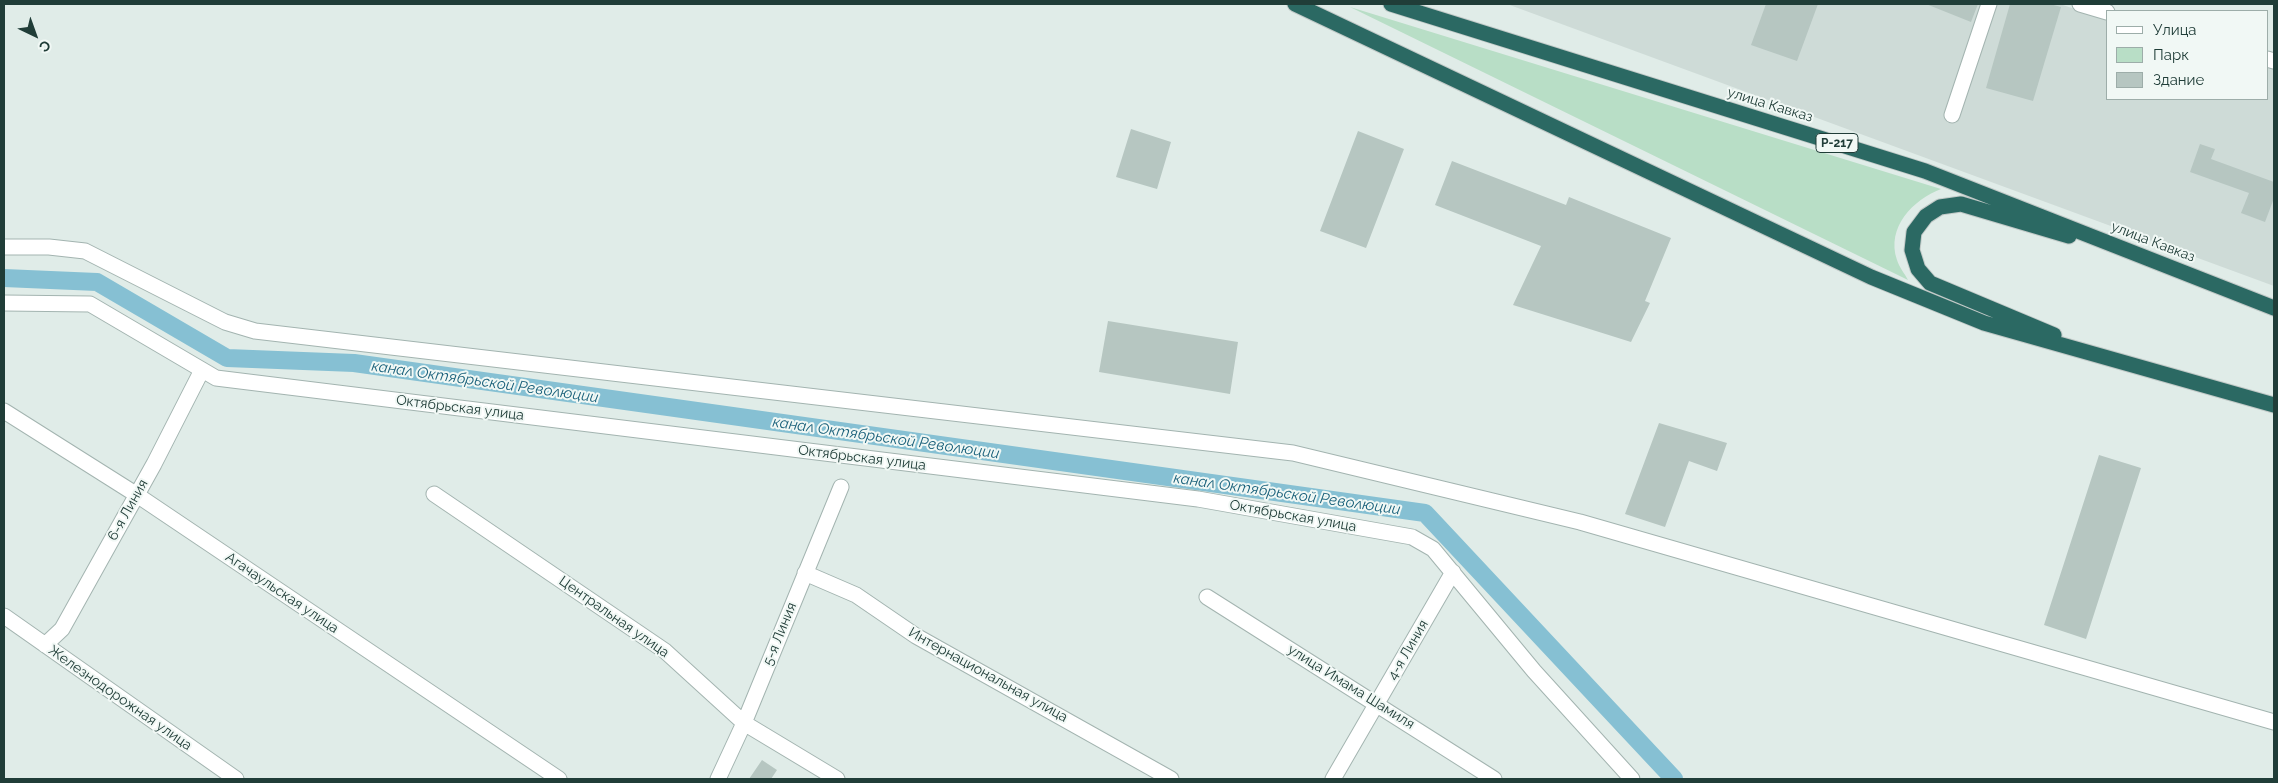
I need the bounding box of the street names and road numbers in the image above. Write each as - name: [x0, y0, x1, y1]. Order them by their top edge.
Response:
- street label: улица Кавказ: [1725, 84, 1815, 126]
- road number: Р-217: [1816, 134, 1858, 152]
- street label: улица Кавказ: [2109, 218, 2197, 266]
- street label: Октябрьская улица: [395, 392, 525, 424]
- street label: Октябрьская улица: [797, 442, 927, 474]
- street label: 6-я Линия: [104, 476, 152, 544]
- street label: Октябрьская улица: [1228, 497, 1358, 535]
- street label: Агачаульская улица: [222, 549, 342, 637]
- street label: Центральная улица: [556, 573, 672, 661]
- street label: 5-я Линия: [760, 600, 800, 668]
- street label: 4-я Линия: [1384, 617, 1432, 683]
- street label: Интернациональная улица: [905, 624, 1071, 726]
- street label: улица Имама Шамиля: [1284, 641, 1418, 733]
- street label: Железнодорожная улица: [45, 642, 195, 754]

